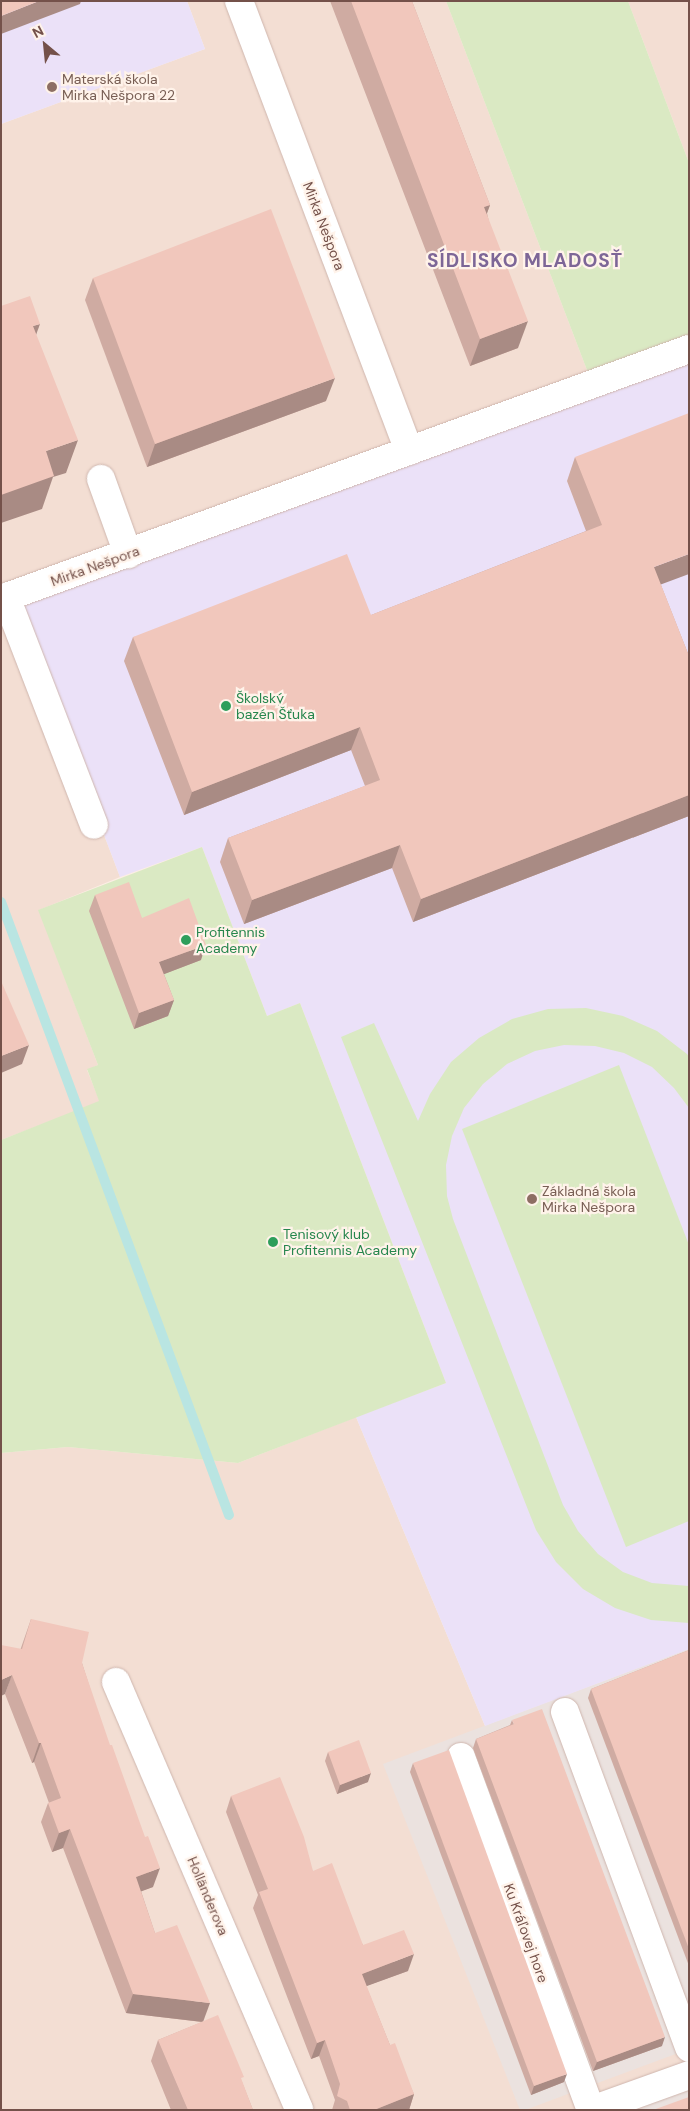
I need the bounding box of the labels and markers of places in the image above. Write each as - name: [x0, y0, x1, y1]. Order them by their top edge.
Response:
- place label: Materská škola Mirka Nešpora 22: [62, 71, 175, 104]
- marker: Materská škola Mirka Nešpora 22: [46, 81, 58, 93]
- place label: Školský bazén Šťuka: [236, 690, 315, 722]
- marker: Školský bazén Šťuka: [220, 700, 232, 712]
- place label: Profitennis Academy: [196, 924, 265, 956]
- marker: Profitennis Academy: [180, 934, 192, 946]
- place label: Základná škola Mirka Nešpora: [542, 1183, 636, 1216]
- marker: Základná škola Mirka Nešpora: [526, 1193, 538, 1205]
- place label: Tenisový klub Profitennis Academy: [283, 1226, 417, 1258]
- marker: Tenisový klub Profitennis Academy: [267, 1236, 279, 1248]

